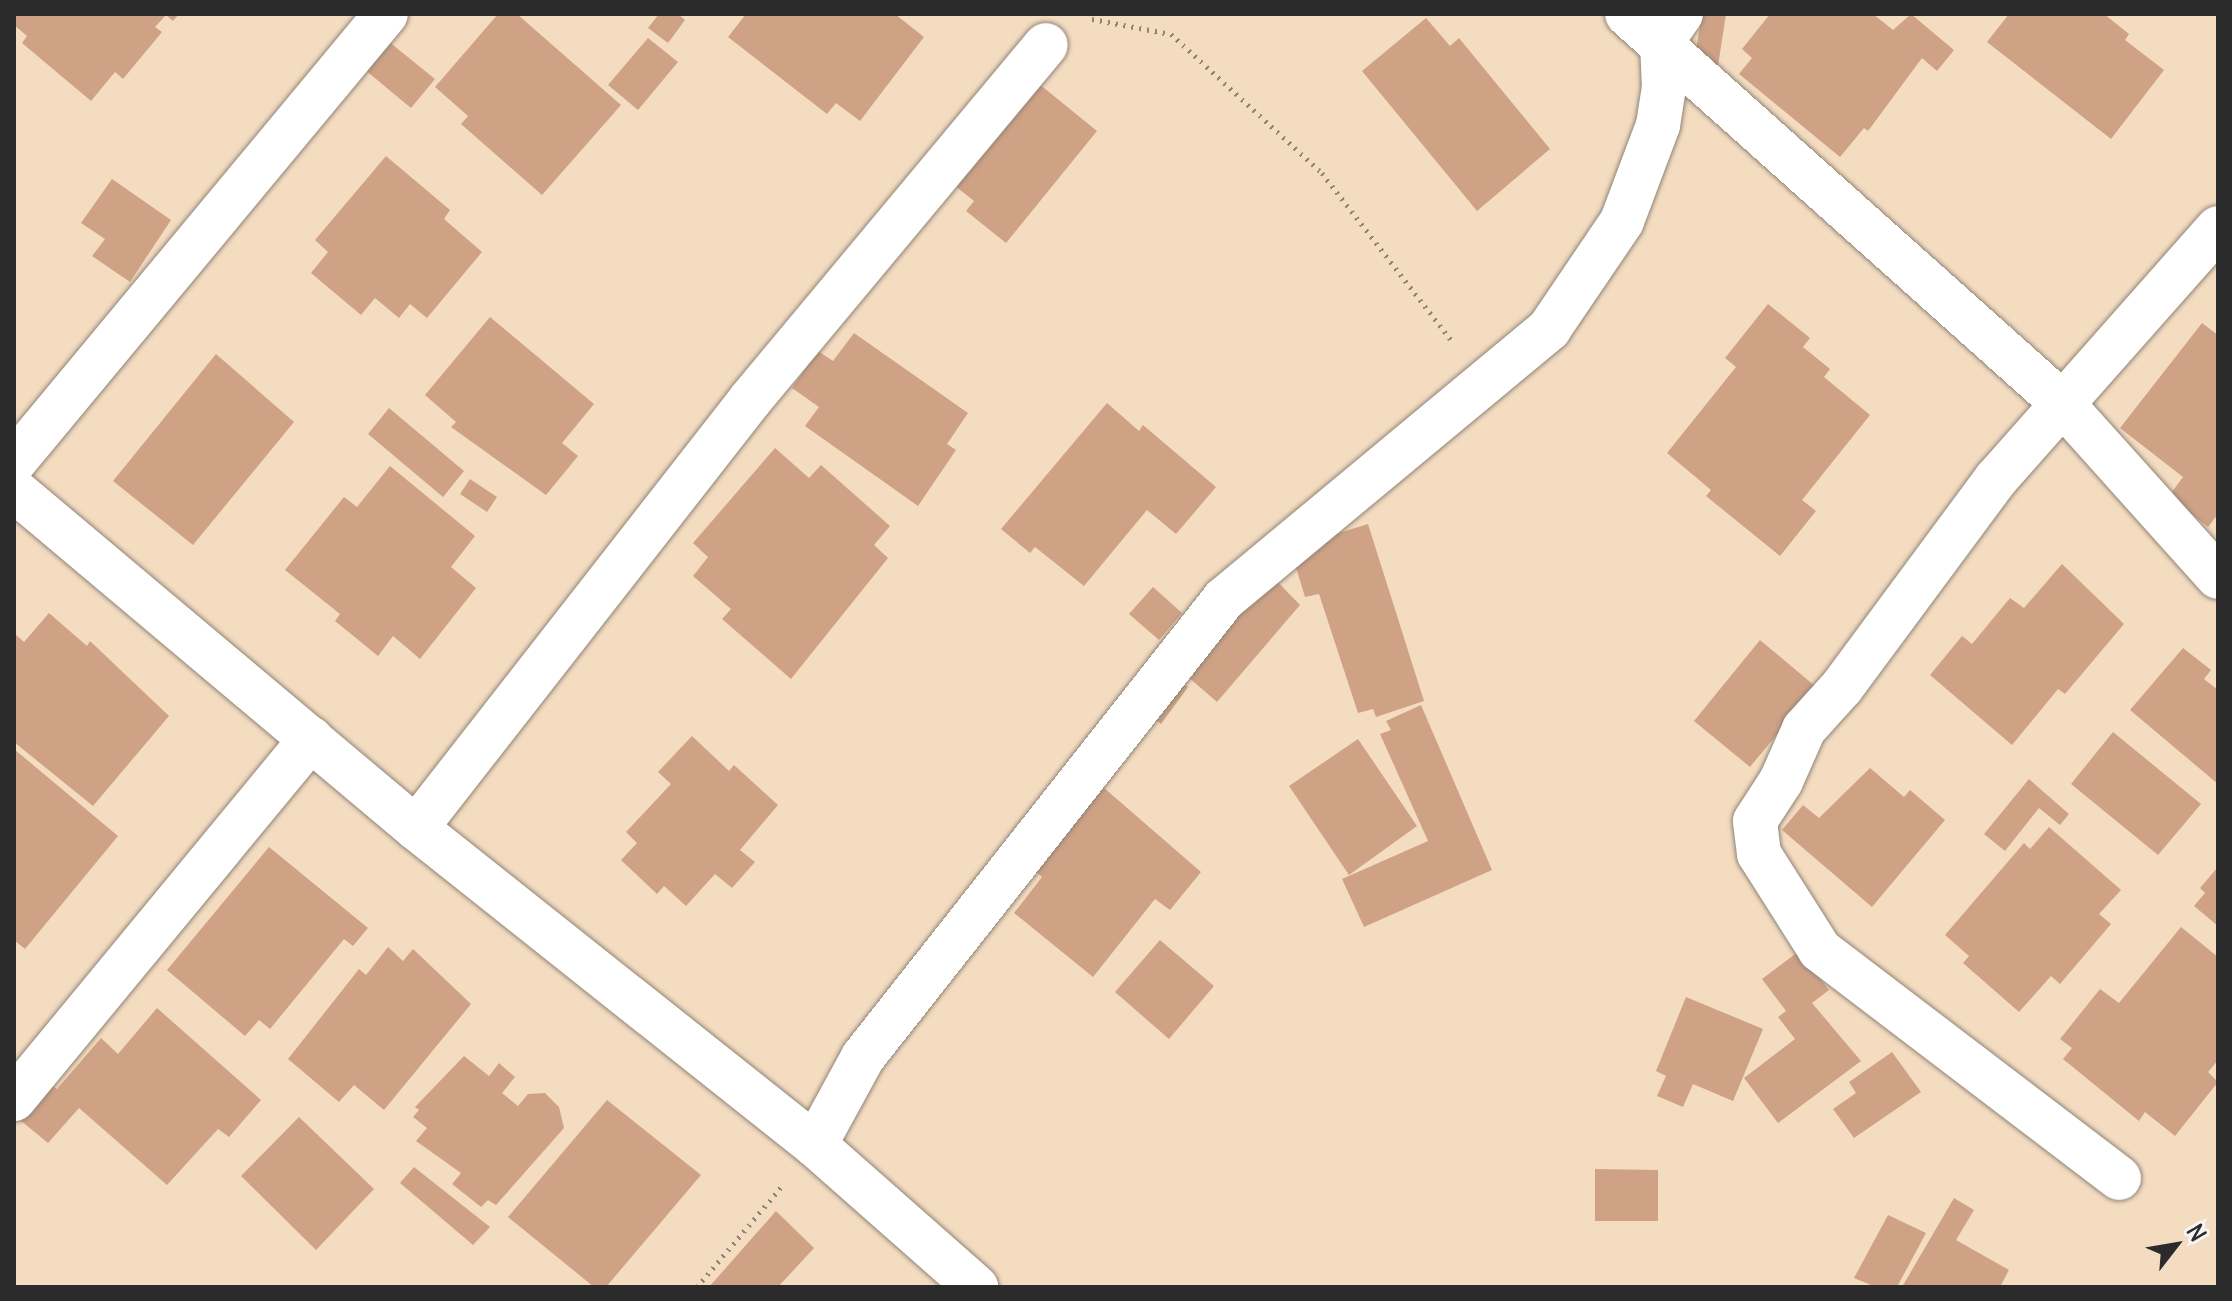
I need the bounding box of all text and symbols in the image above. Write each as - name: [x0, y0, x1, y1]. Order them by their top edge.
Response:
- north arrow: [2136, 1205, 2216, 1285]
- text: N: [2181, 1219, 2212, 1246]

